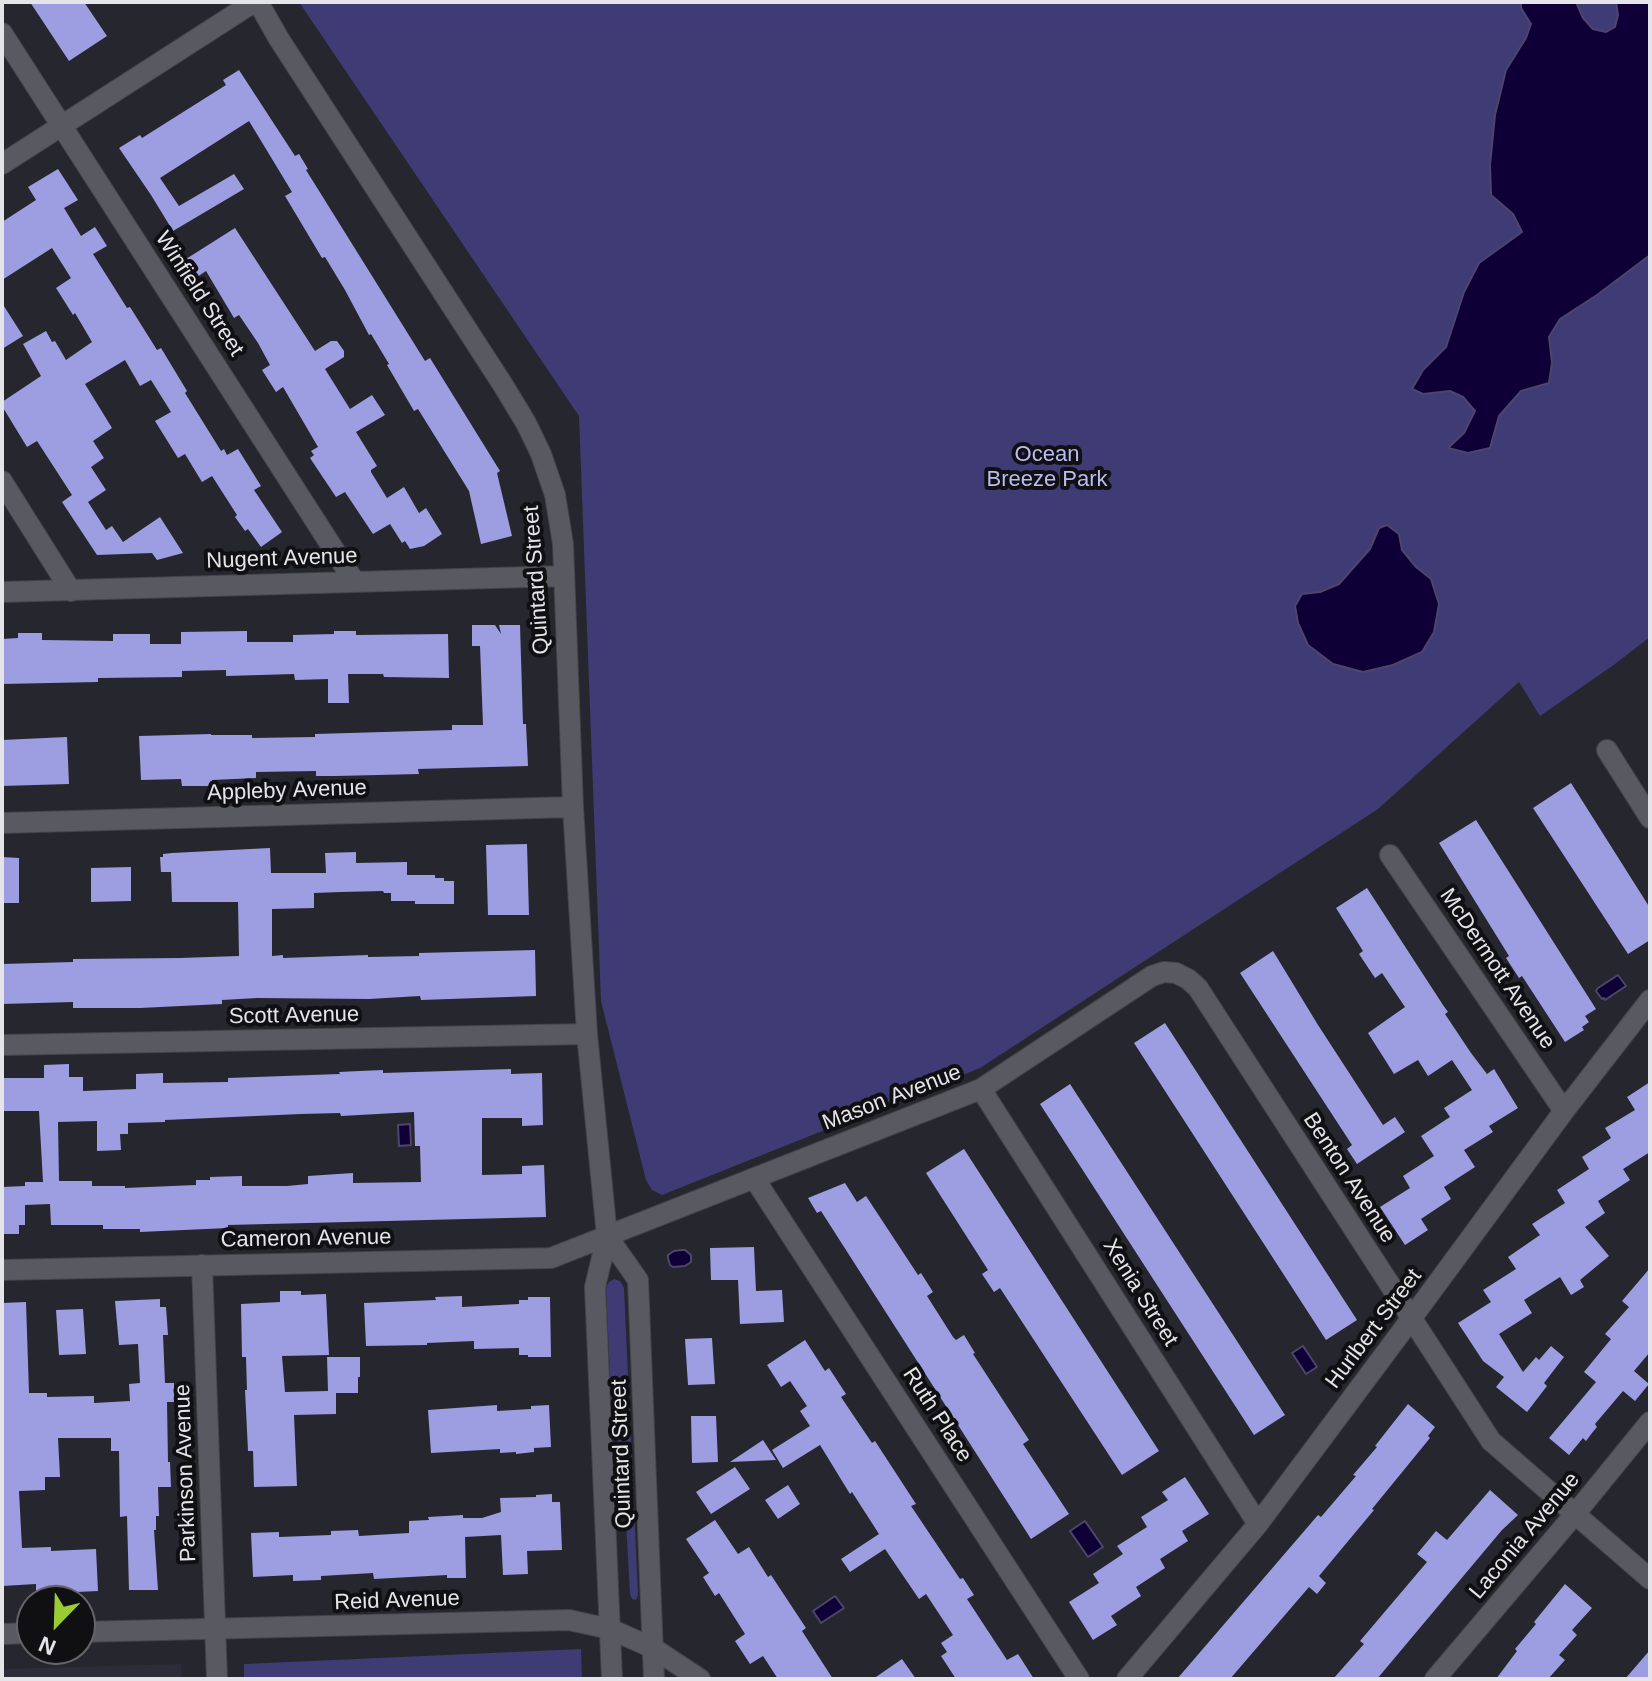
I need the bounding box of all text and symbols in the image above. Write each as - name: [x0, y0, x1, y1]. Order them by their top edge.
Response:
- street label: Winfield Street: [149, 227, 249, 361]
- park label: Ocean Breeze Park: [986, 442, 1108, 494]
- street label: Quintard Street: [519, 505, 555, 655]
- street label: Nugent Avenue: [206, 543, 358, 575]
- street label: Appleby Avenue: [207, 775, 367, 807]
- street label: McDermott Avenue: [1434, 884, 1560, 1054]
- street label: Scott Avenue: [229, 1002, 359, 1030]
- street label: Mason Avenue: [819, 1059, 965, 1137]
- street label: Benton Avenue: [1297, 1108, 1401, 1248]
- street label: Cameron Avenue: [220, 1224, 392, 1254]
- street label: Xenia Street: [1097, 1235, 1183, 1351]
- street label: Hurlbert Street: [1320, 1264, 1428, 1394]
- street label: Ruth Place: [897, 1363, 977, 1467]
- street label: Quintard Street: [606, 1379, 638, 1529]
- street label: Parkinson Avenue: [170, 1384, 202, 1562]
- street label: Laconia Avenue: [1464, 1467, 1586, 1605]
- north arrow: [16, 1585, 96, 1665]
- street label: Reid Avenue: [334, 1586, 460, 1616]
- text: N: [35, 1631, 59, 1660]

